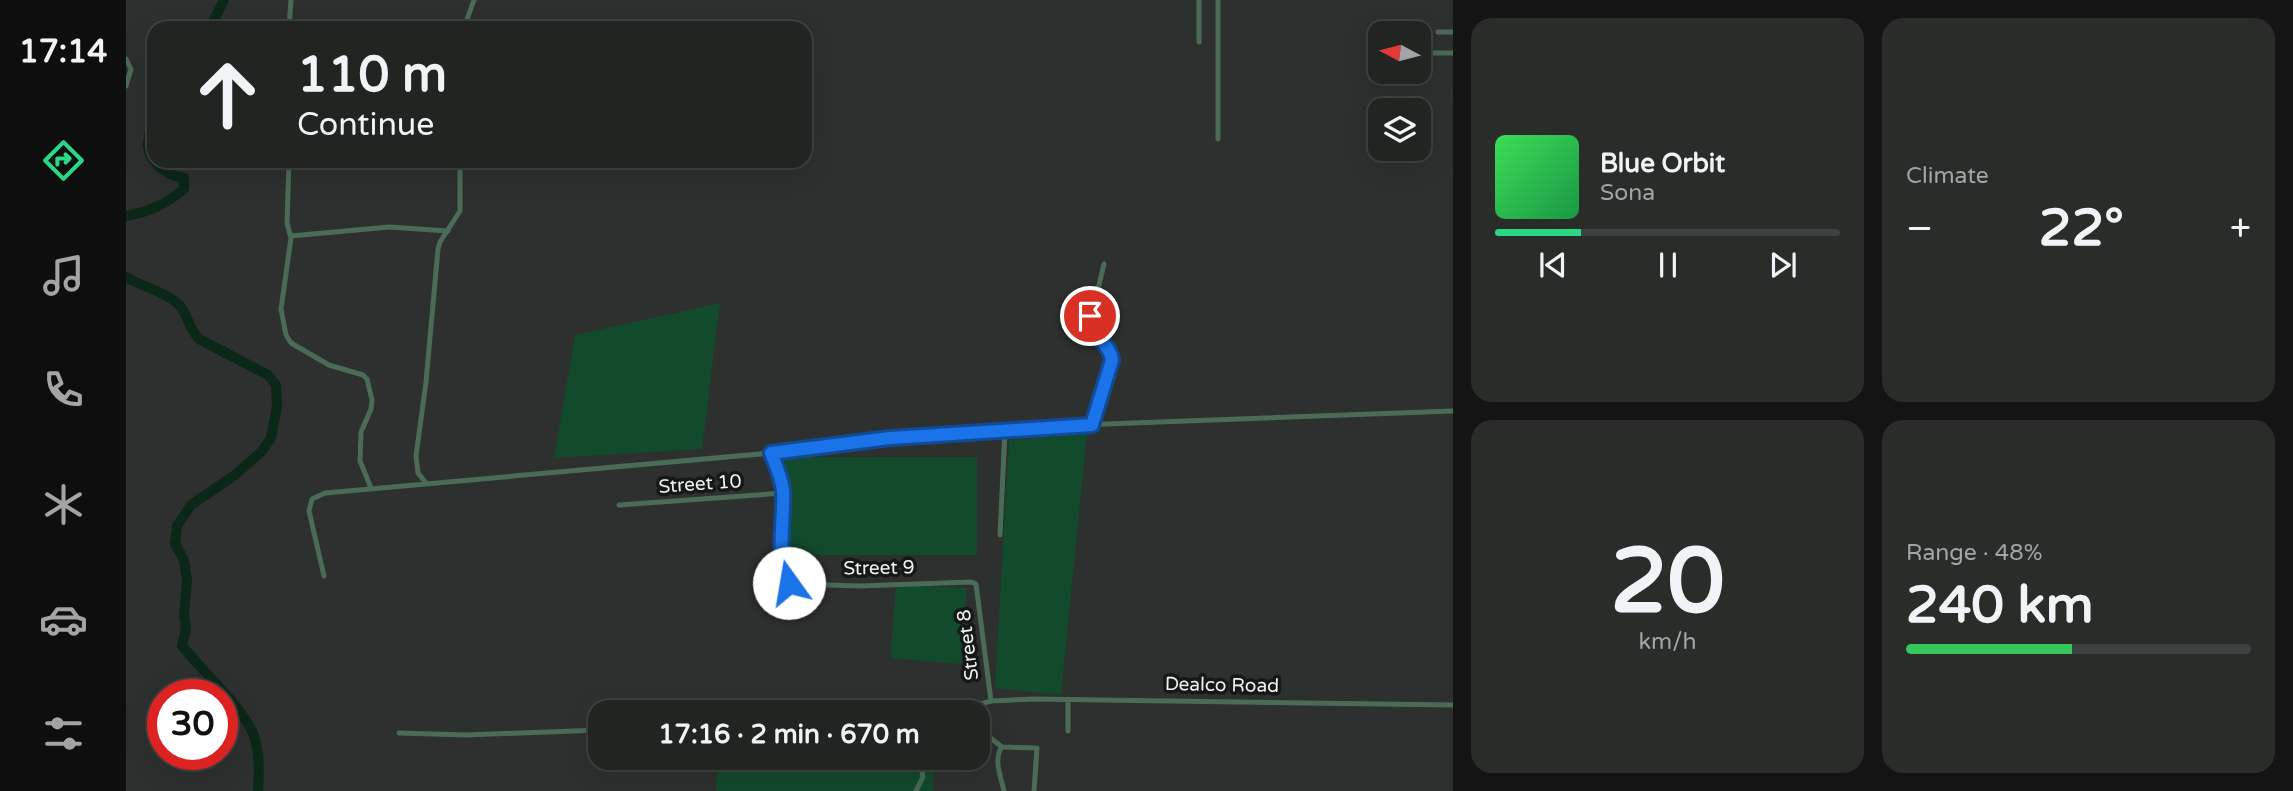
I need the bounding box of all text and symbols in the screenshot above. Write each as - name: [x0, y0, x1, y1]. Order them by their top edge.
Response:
- north arrow: [1368, 21, 1432, 84]
- map controls: [1368, 21, 1431, 161]
- text: 17:14: [19, 33, 107, 71]
- text: 110 m: [297, 46, 447, 105]
- icon: ahead: [182, 49, 273, 140]
- button: layers: [1368, 98, 1431, 161]
- text: Continue: [297, 106, 434, 144]
- icon: directions: [39, 136, 88, 185]
- text: Blue Orbit: [1600, 148, 1725, 179]
- text: Climate: [1906, 162, 1989, 190]
- text: Sona: [1600, 179, 1655, 207]
- text: 22°: [2039, 197, 2124, 260]
- text: −: [1906, 206, 1933, 252]
- text: +: [2230, 206, 2251, 252]
- icon: previous: [1534, 246, 1572, 284]
- icon: pause: [1649, 246, 1687, 284]
- icon: next: [1764, 246, 1802, 284]
- icon: music: [39, 251, 88, 300]
- pin: [1060, 286, 1120, 346]
- icon: arrive: [1071, 297, 1109, 335]
- icon: phone: [39, 365, 88, 414]
- street label: Street 10: [658, 470, 742, 498]
- icon: climate: [39, 480, 88, 529]
- text: 20: [1610, 527, 1725, 637]
- text: Range · 48%: [1906, 539, 2042, 567]
- position arrow: [752, 546, 826, 620]
- street label: Street 9: [843, 556, 915, 580]
- text: 240 km: [1906, 574, 2094, 637]
- icon: car: [39, 595, 88, 644]
- street label: Street 8: [953, 608, 983, 682]
- text: km/h: [1639, 628, 1696, 656]
- street label: Dealco Road: [1165, 673, 1279, 697]
- speed limit sign: 30: [147, 679, 238, 770]
- icon: filters: [39, 709, 88, 758]
- text: 17:16 · 2 min · 670 m: [658, 719, 920, 750]

